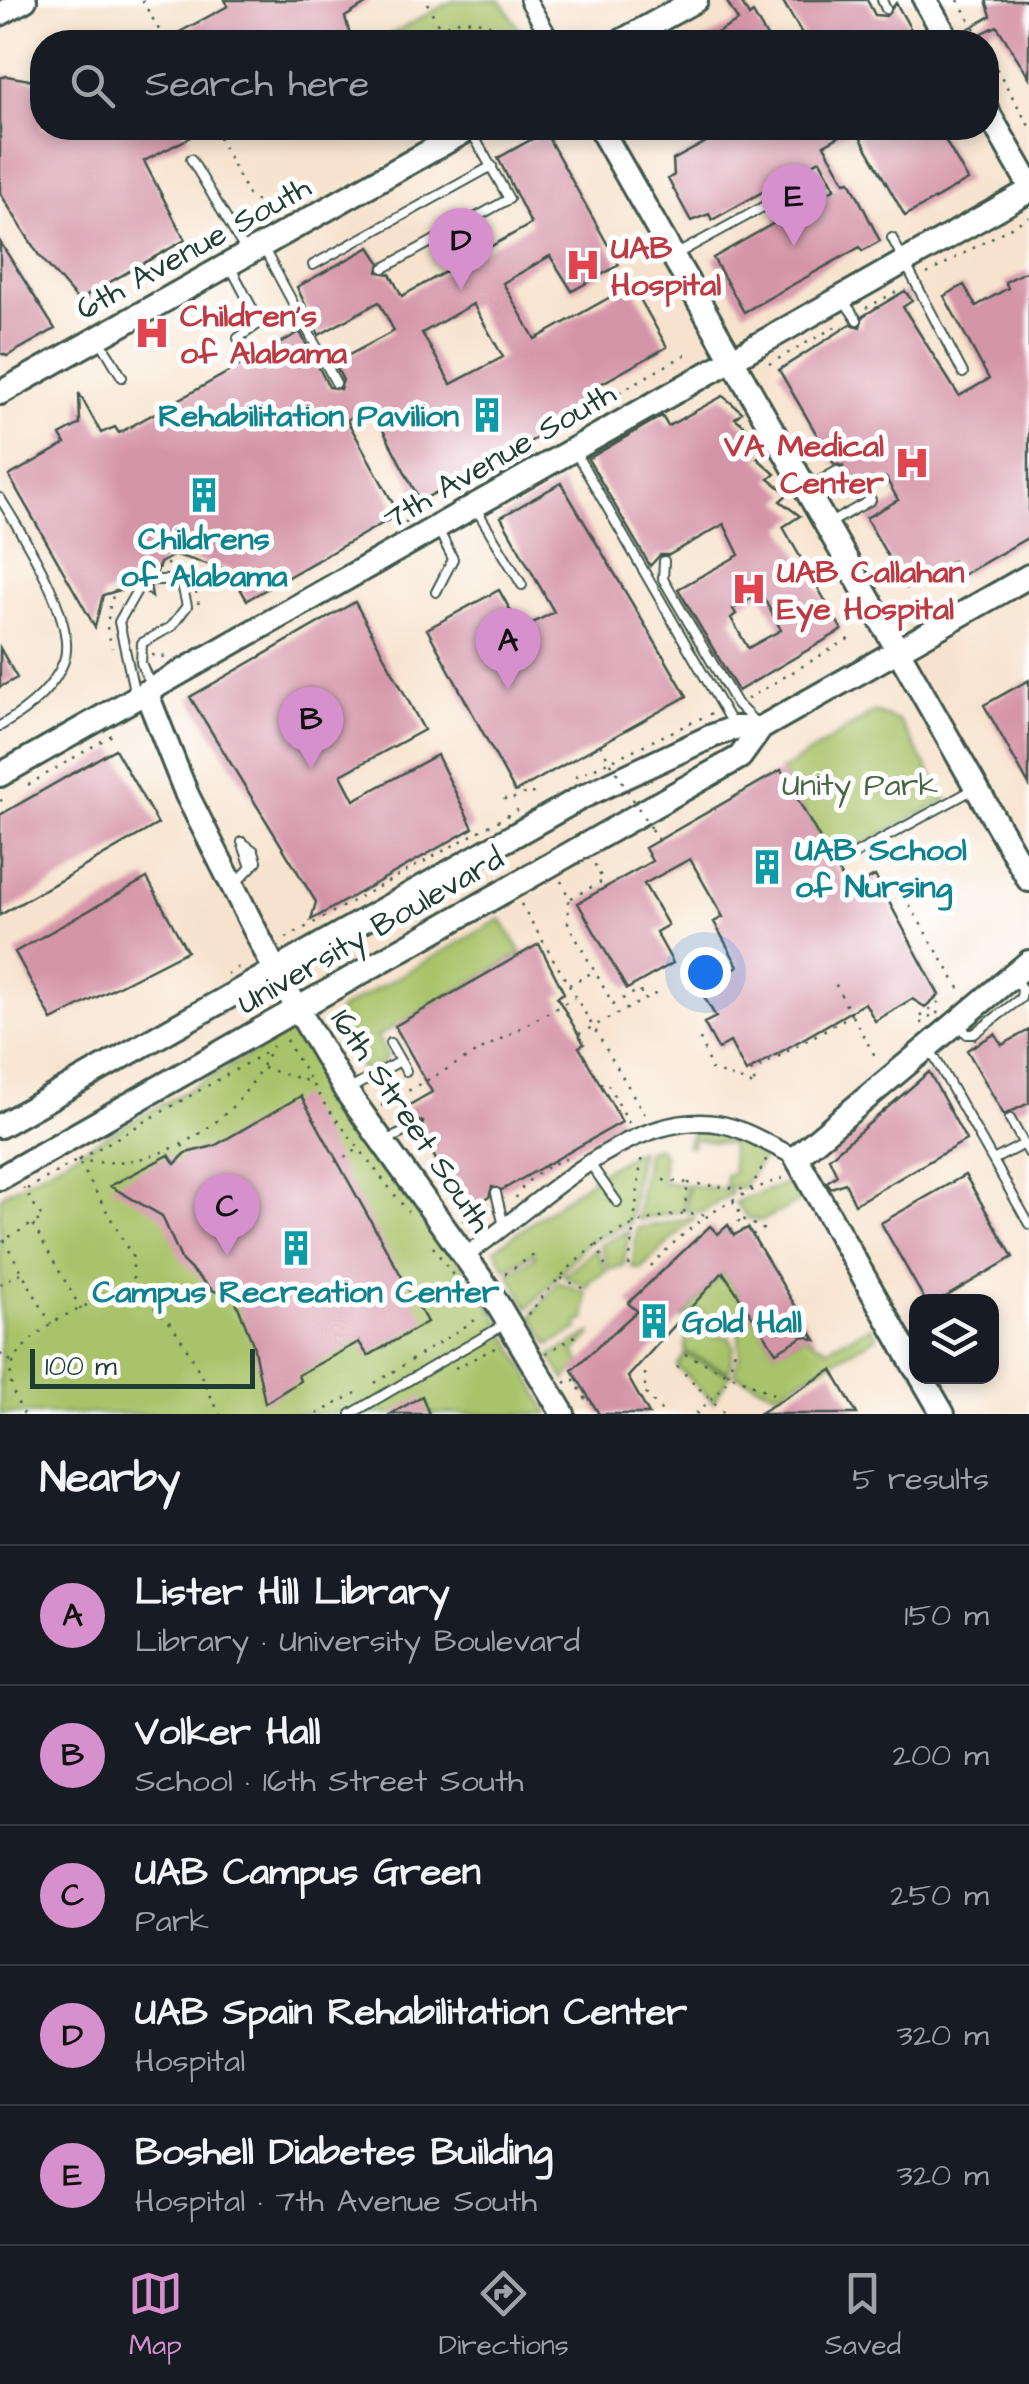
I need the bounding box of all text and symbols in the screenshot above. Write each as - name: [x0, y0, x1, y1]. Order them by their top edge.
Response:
- search box: [30, 30, 999, 140]
- icon: search: [65, 58, 120, 113]
- text: Search here: [145, 59, 369, 111]
- pin: E: [762, 164, 826, 246]
- street label: 6th Avenue South: [68, 165, 319, 332]
- pin: D: [428, 208, 494, 290]
- place label: UAB Hospital: [611, 226, 721, 308]
- hospital icon: UAB Hospital: [564, 246, 602, 284]
- place label: Children's of Alabama: [180, 294, 348, 376]
- hospital icon: Children's of Alabama: [133, 314, 171, 352]
- street label: 7th Avenue South: [375, 371, 624, 541]
- place label: Rehabilitation Pavilion: [158, 394, 459, 439]
- building icon: Rehabilitation Pavilion: [468, 396, 506, 434]
- place label: VA Medical Center: [723, 424, 884, 506]
- hospital icon: VA Medical Center: [893, 444, 931, 482]
- building icon: Childrens of Alabama: [185, 476, 223, 514]
- place label: Childrens of Alabama: [120, 517, 288, 599]
- place label: UAB Callahan Eye Hospital: [777, 550, 964, 633]
- hospital icon: UAB Callahan Eye Hospital: [730, 570, 768, 608]
- pin: A: [476, 608, 540, 690]
- pin: B: [278, 686, 344, 769]
- park label: Unity Park: [782, 763, 938, 808]
- place label: UAB School of Nursing: [795, 828, 967, 911]
- street label: University Boulevard: [229, 837, 512, 1026]
- building icon: UAB School of Nursing: [748, 848, 786, 886]
- your location: [680, 947, 731, 998]
- street label: 16th Street South: [319, 1000, 502, 1242]
- pin: C: [194, 1174, 260, 1256]
- building icon: Campus Recreation Center: [277, 1229, 315, 1267]
- place label: Campus Recreation Center: [93, 1270, 500, 1315]
- map controls: [909, 1294, 999, 1384]
- button: layers: [909, 1294, 999, 1384]
- place label: Gold Hall: [682, 1300, 802, 1345]
- building icon: Gold Hall: [635, 1302, 673, 1340]
- scale bar: [30, 1344, 255, 1388]
- text: 100 m: [45, 1347, 117, 1386]
- text: Nearby: [40, 1450, 180, 1508]
- text: 5 results: [852, 1457, 989, 1502]
- text: Lister Hill Library: [135, 1567, 450, 1619]
- text: A: [62, 1593, 83, 1638]
- text: 150 m: [904, 1593, 989, 1638]
- text: Library · University Boulevard: [135, 1619, 580, 1664]
- text: Volker Hall: [135, 1707, 321, 1759]
- text: B: [61, 1733, 84, 1778]
- text: 200 m: [893, 1733, 989, 1778]
- text: School · 16th Street South: [135, 1759, 524, 1804]
- text: UAB Campus Green: [135, 1847, 481, 1899]
- text: C: [61, 1873, 84, 1918]
- text: 250 m: [890, 1873, 989, 1918]
- text: Park: [135, 1899, 209, 1944]
- text: UAB Spain Rehabilitation Center: [135, 1987, 687, 2039]
- text: D: [62, 2013, 83, 2058]
- text: 320 m: [897, 2013, 989, 2058]
- text: Hospital: [135, 2039, 245, 2084]
- text: Boshell Diabetes Building: [135, 2127, 553, 2179]
- text: E: [63, 2153, 82, 2198]
- text: 320 m: [897, 2153, 989, 2198]
- text: Hospital · 7th Avenue South: [135, 2179, 537, 2224]
- tab: Map: [128, 2266, 183, 2365]
- tab: Directions: [439, 2266, 569, 2365]
- tab: Saved: [825, 2266, 901, 2365]

